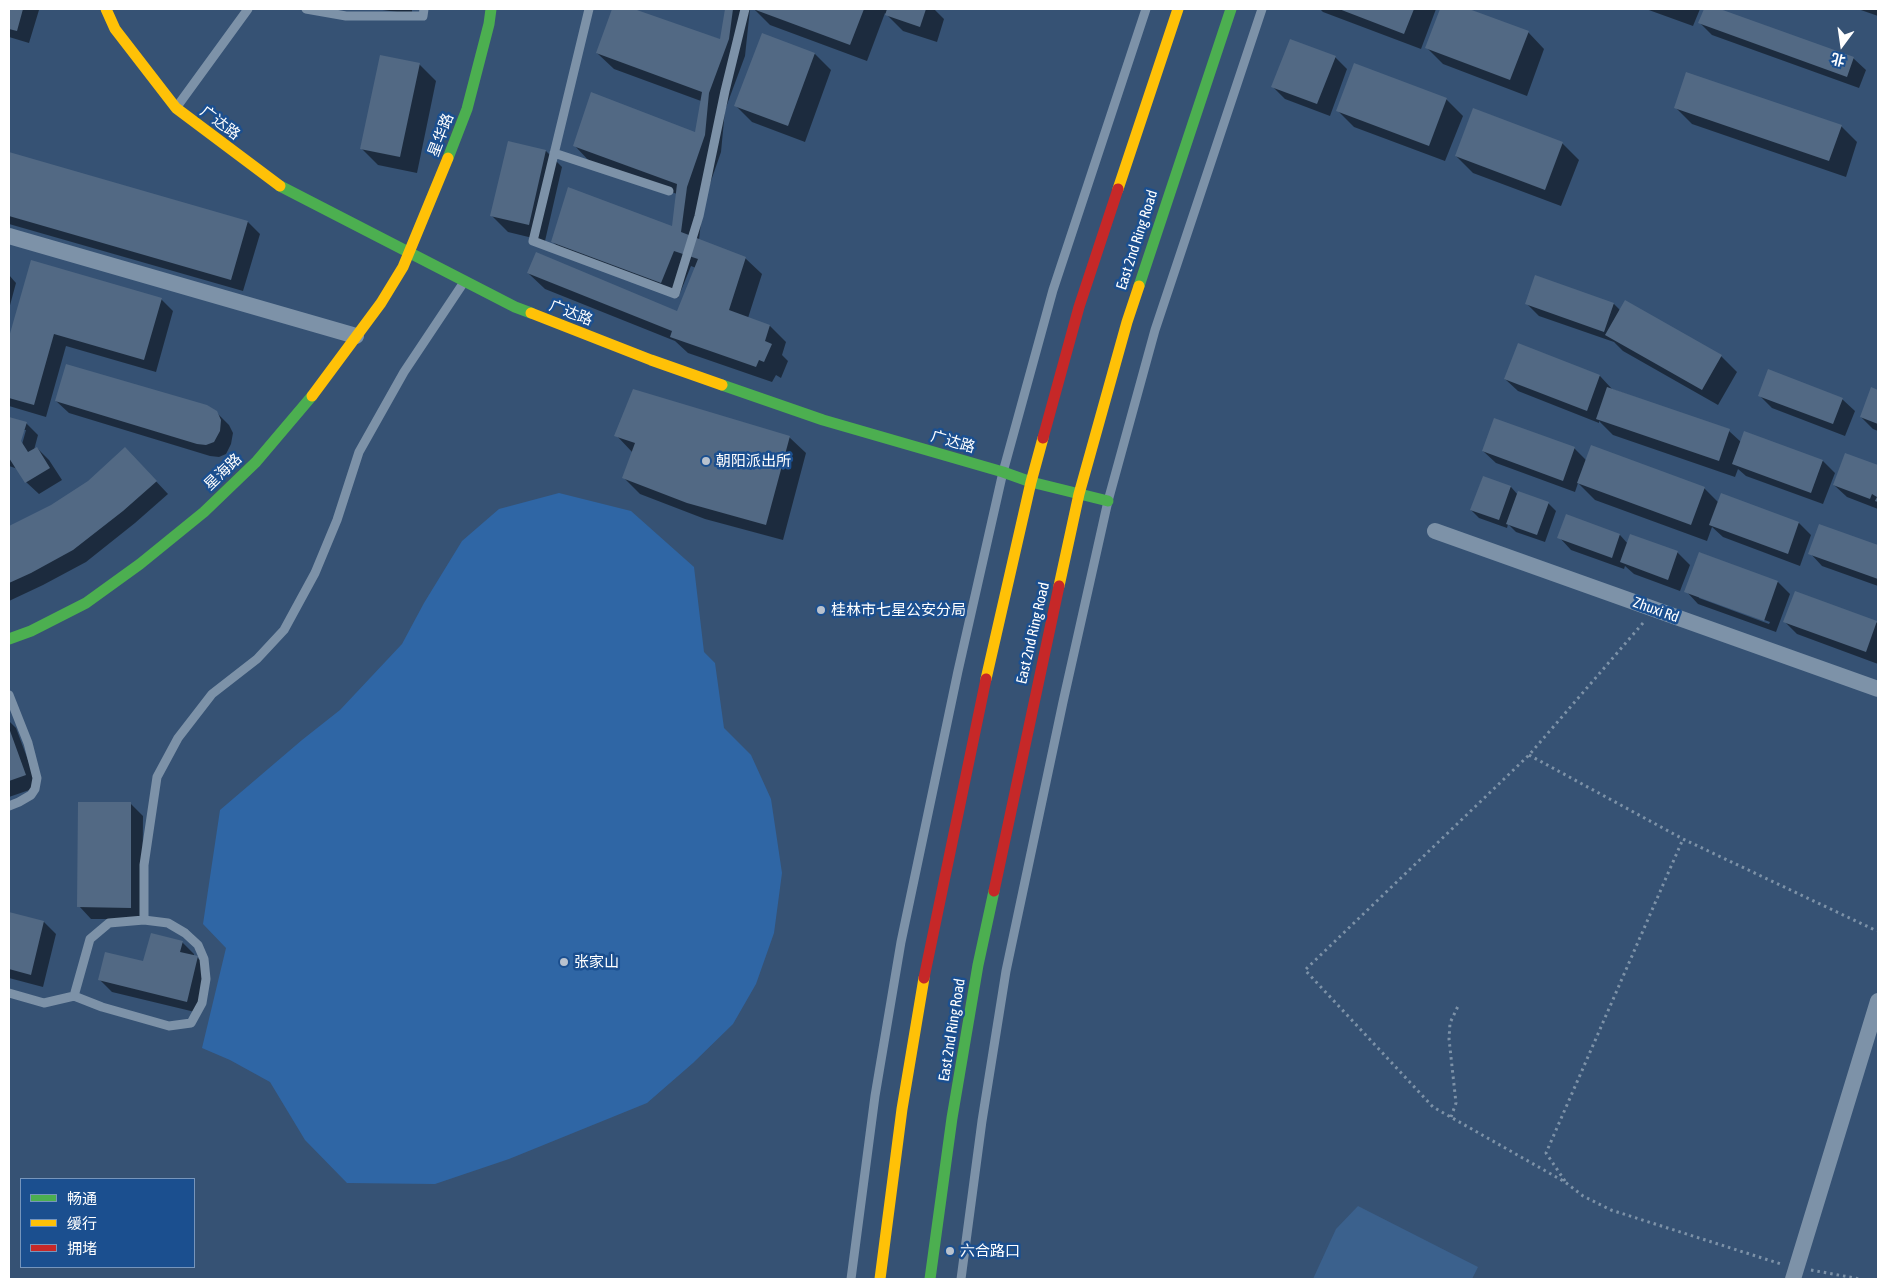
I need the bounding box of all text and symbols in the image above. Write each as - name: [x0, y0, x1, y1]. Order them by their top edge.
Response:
- north arrow: [1817, 20, 1867, 70]
- text: 北: [1830, 50, 1847, 69]
- street label: 广达路: [197, 102, 243, 144]
- street label: 星华路: [425, 111, 457, 159]
- street label: East 2nd Ring Road: [1112, 188, 1162, 292]
- street label: 广达路: [547, 297, 595, 329]
- street label: 广达路: [929, 427, 977, 457]
- street label: 星海路: [201, 450, 245, 494]
- place label: 朝阳派出所: [716, 452, 791, 470]
- marker: 朝阳派出所: [700, 455, 712, 467]
- street label: East 2nd Ring Road: [1013, 580, 1053, 686]
- street label: Zhuxi Rd: [1631, 593, 1681, 627]
- place label: 桂林市七星公安分局: [831, 601, 966, 619]
- marker: 桂林市七星公安分局: [815, 604, 827, 616]
- place label: 张家山: [574, 953, 619, 971]
- marker: 张家山: [558, 956, 570, 968]
- street label: East 2nd Ring Road: [935, 977, 969, 1083]
- legend: [20, 1178, 195, 1268]
- text: 畅通: [67, 1190, 97, 1207]
- text: 缓行: [67, 1215, 97, 1232]
- text: 拥堵: [67, 1240, 97, 1257]
- place label: 六合路口: [960, 1242, 1020, 1260]
- marker: 六合路口: [944, 1245, 956, 1257]

